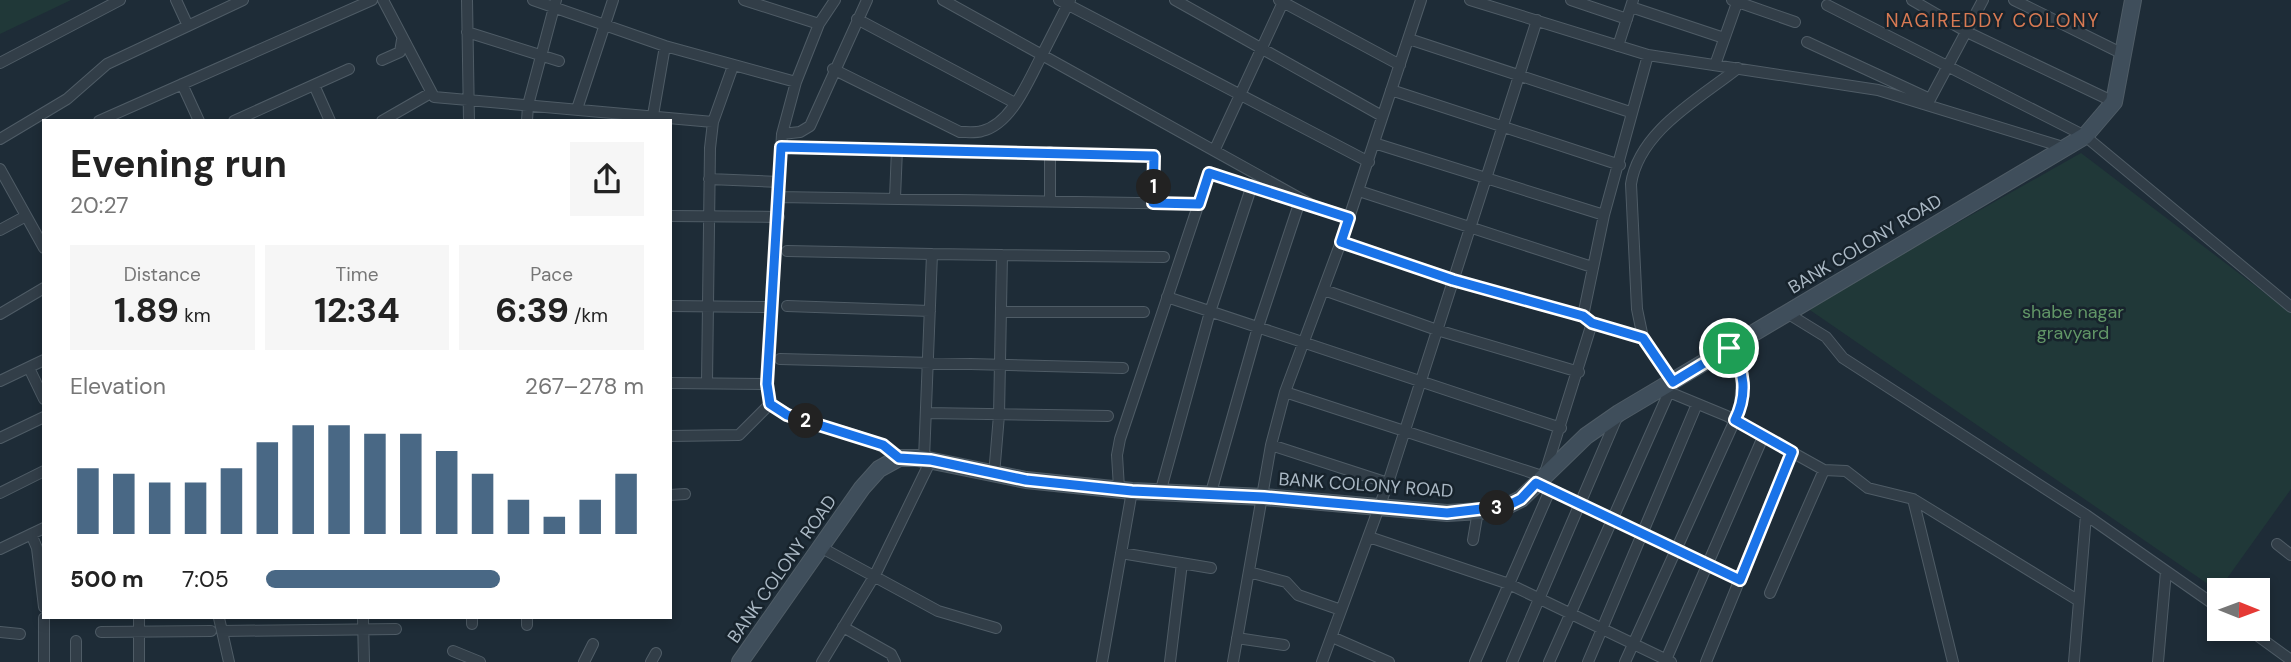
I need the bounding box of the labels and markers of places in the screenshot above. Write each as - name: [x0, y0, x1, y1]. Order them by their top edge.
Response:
- pin: 1: [1136, 170, 1172, 204]
- pin: [1699, 318, 1759, 378]
- pin: 2: [788, 404, 824, 438]
- pin: 3: [1480, 490, 1514, 526]

